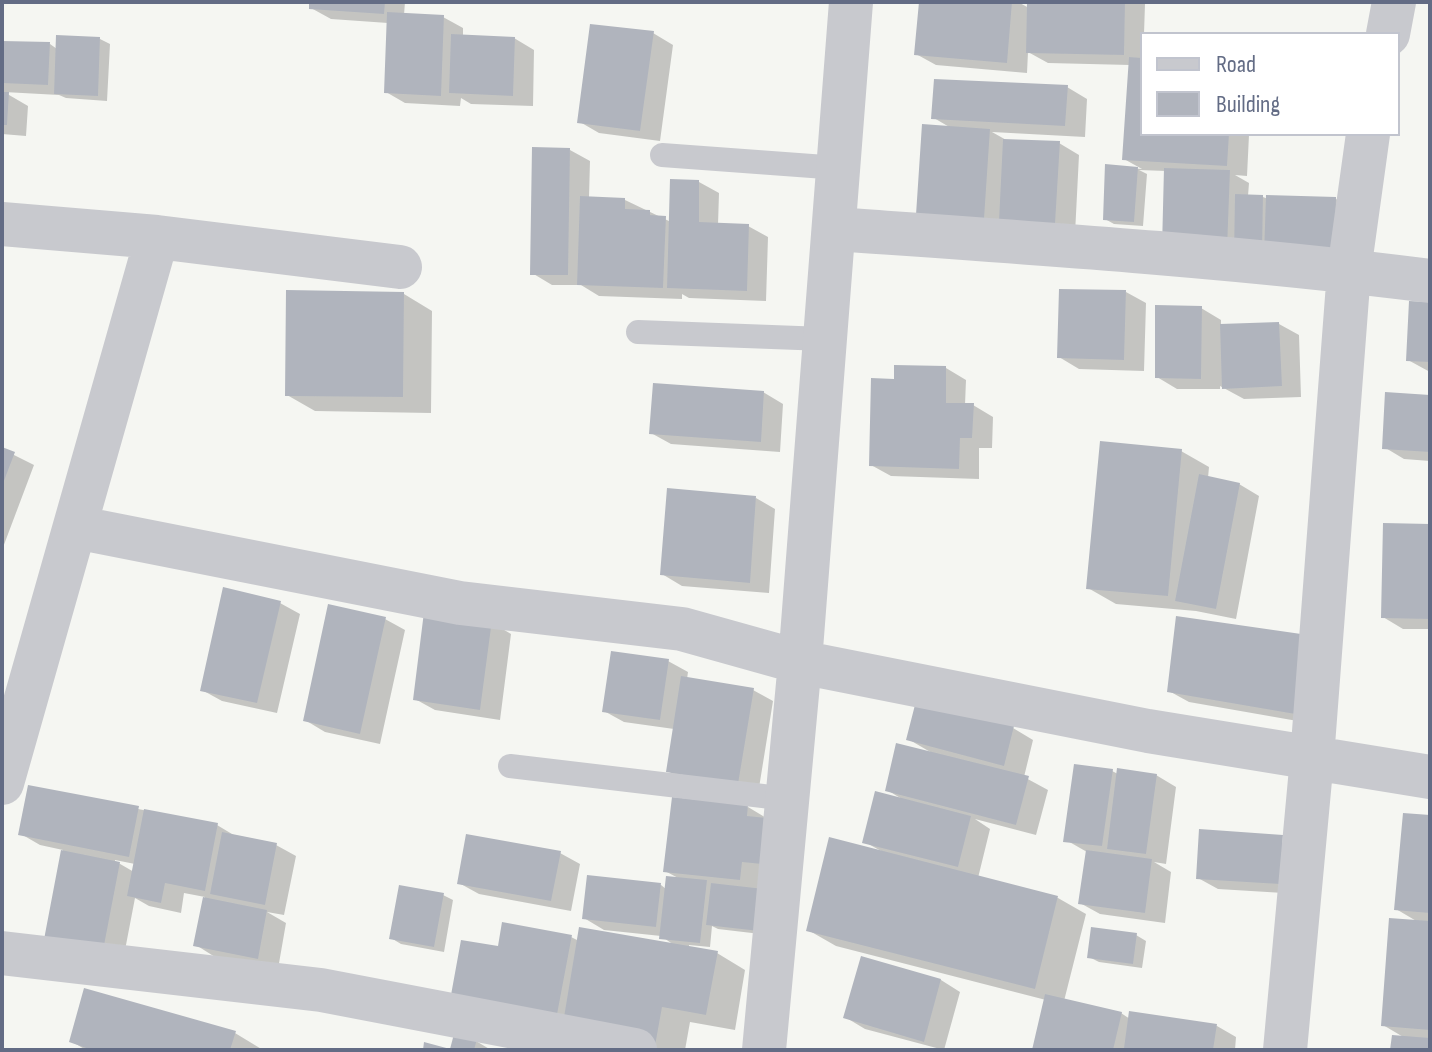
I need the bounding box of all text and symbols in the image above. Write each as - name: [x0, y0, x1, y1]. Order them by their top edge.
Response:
- legend: [1140, 32, 1400, 136]
- text: Road: [1216, 50, 1256, 79]
- text: Building: [1216, 90, 1280, 119]

